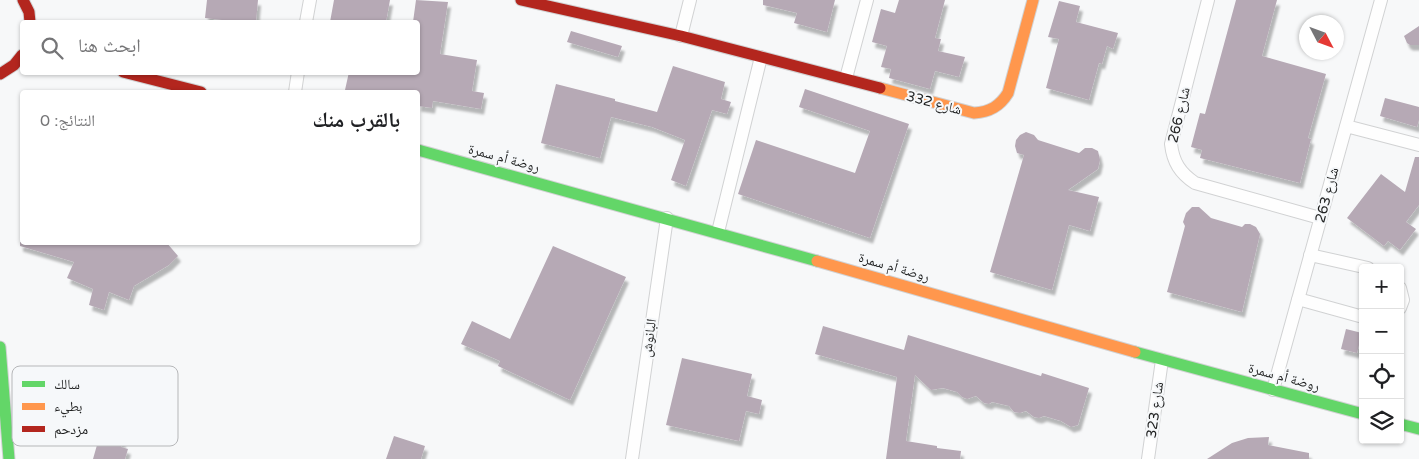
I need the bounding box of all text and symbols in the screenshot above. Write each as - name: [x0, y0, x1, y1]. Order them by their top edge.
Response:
- north arrow: [1299, 15, 1344, 60]
- search box: [20, 20, 420, 75]
- icon: search: [38, 34, 66, 62]
- text: ابحث هنا: [78, 35, 141, 57]
- street label: شارع 266: [1164, 85, 1195, 145]
- street label: شارع 332: [904, 87, 964, 120]
- text: بالقرب منك: [313, 108, 400, 133]
- text: النتائج: 0: [40, 111, 95, 131]
- street label: روضة أم سمرة: [466, 140, 542, 177]
- street label: شارع 263: [1311, 165, 1344, 225]
- street label: روضة أم سمرة: [856, 249, 931, 286]
- map controls: [1359, 264, 1404, 444]
- button: +: [1359, 264, 1404, 309]
- button: −: [1359, 309, 1404, 354]
- street label: البانوش: [638, 318, 660, 358]
- button: locate: [1359, 354, 1404, 399]
- street label: روضة أم سمرة: [1246, 359, 1322, 396]
- legend: [12, 366, 178, 446]
- text: سالك: [54, 376, 80, 393]
- street label: شارع 323: [1143, 381, 1168, 439]
- text: بطيء: [54, 398, 83, 418]
- button: layers: [1359, 399, 1404, 444]
- text: مزدحم: [54, 421, 88, 439]

